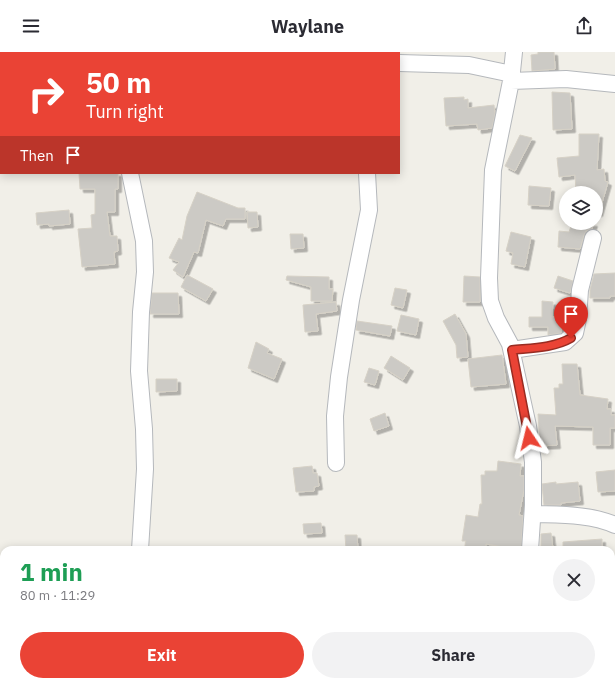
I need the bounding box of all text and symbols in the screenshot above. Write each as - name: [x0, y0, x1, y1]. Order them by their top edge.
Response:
- icon: menu: [20, 15, 42, 37]
- text: Waylane: [271, 15, 344, 38]
- icon: share: [573, 15, 595, 37]
- text: 50 m: [86, 64, 151, 101]
- icon: right: [20, 68, 72, 120]
- text: Turn right: [86, 100, 164, 123]
- icon: arrive: [62, 144, 84, 166]
- text: Then: [20, 146, 54, 165]
- map controls: [559, 186, 603, 230]
- button: layers: [559, 186, 603, 230]
- pin: [554, 297, 588, 338]
- icon: arrive: [560, 303, 582, 325]
- position arrow: [508, 417, 550, 459]
- text: 1 min: [20, 556, 83, 588]
- button: close: [553, 559, 595, 601]
- text: 80 m · 11:29: [20, 587, 95, 604]
- button: Exit: [20, 632, 304, 678]
- button: Share: [312, 632, 595, 678]

